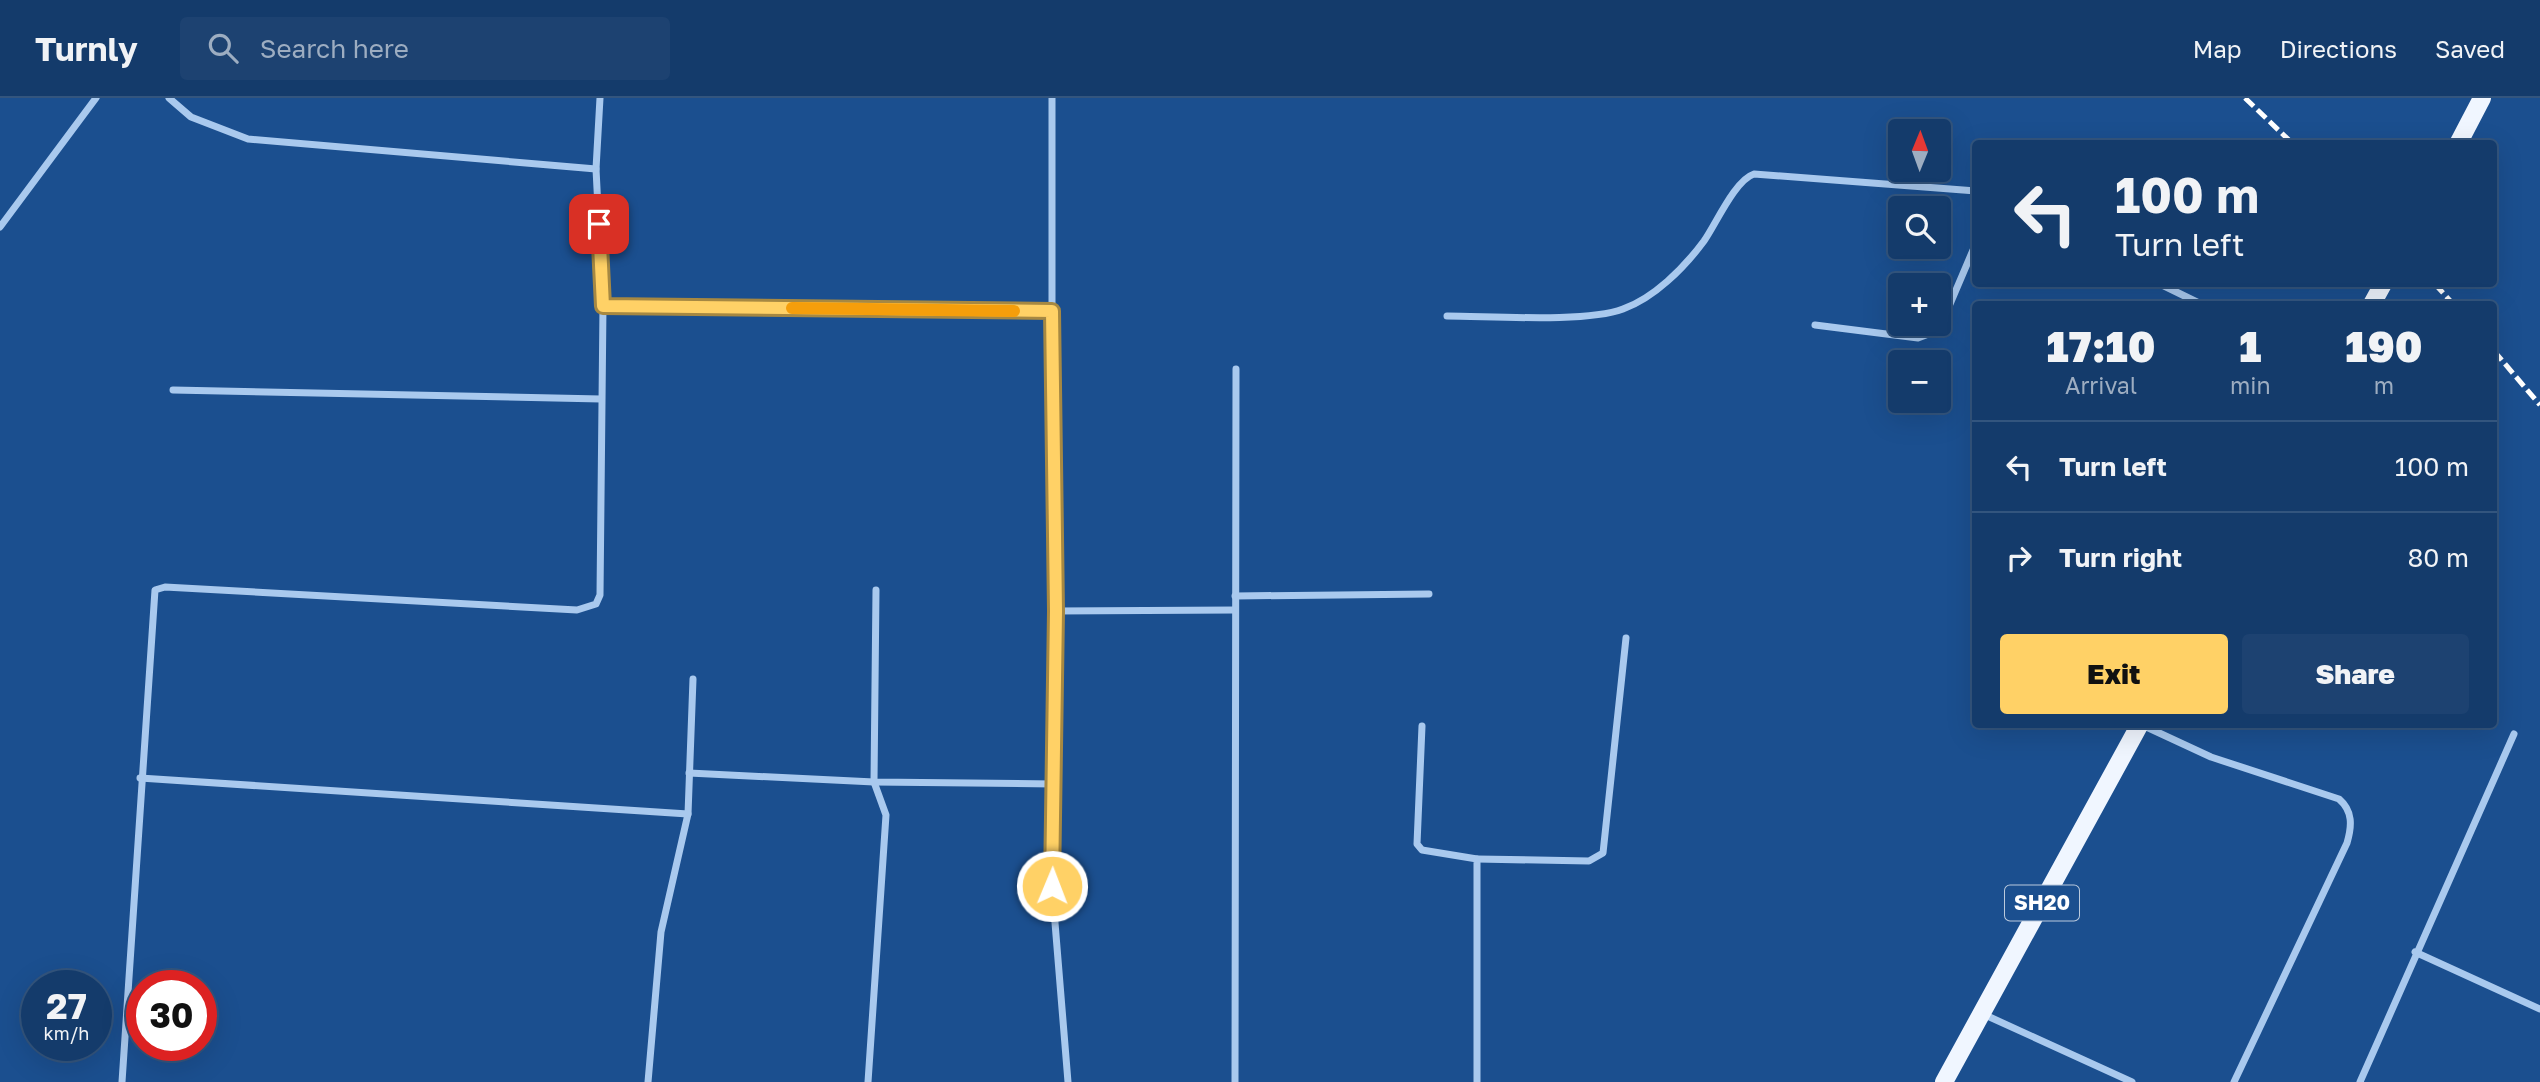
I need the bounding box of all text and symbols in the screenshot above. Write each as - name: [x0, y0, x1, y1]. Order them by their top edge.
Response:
- search box: [180, 17, 670, 80]
- text: Turnly: [35, 29, 138, 68]
- icon: search: [204, 29, 242, 67]
- text: Search here: [260, 33, 409, 64]
- text: Map: [2193, 34, 2242, 63]
- text: Directions: [2280, 34, 2397, 63]
- text: Saved: [2435, 34, 2505, 63]
- north arrow: [1888, 119, 1951, 182]
- map controls: [1888, 119, 1951, 413]
- text: 100 m: [2115, 165, 2259, 224]
- icon: left: [2000, 168, 2091, 259]
- pin: [569, 194, 629, 254]
- button: search: [1888, 196, 1951, 259]
- icon: arrive: [580, 205, 618, 243]
- text: Turn left: [2115, 225, 2244, 263]
- button: +: [1888, 273, 1951, 336]
- text: 17:10: [2047, 321, 2155, 371]
- text: 1: [2239, 321, 2261, 371]
- text: 190: [2345, 321, 2422, 371]
- button: −: [1888, 350, 1951, 413]
- text: Arrival: [2065, 371, 2137, 399]
- text: min: [2230, 371, 2271, 399]
- text: m: [2374, 371, 2394, 399]
- icon: left: [2000, 448, 2038, 486]
- text: Turn left: [2059, 451, 2167, 482]
- text: 100 m: [2395, 451, 2469, 482]
- icon: right: [2000, 539, 2038, 577]
- text: Turn right: [2059, 542, 2182, 573]
- text: 80 m: [2408, 542, 2469, 573]
- button: Exit: [2000, 634, 2228, 714]
- button: Share: [2242, 634, 2469, 714]
- position arrow: [1015, 849, 1089, 923]
- road number: SH20: [2005, 886, 2079, 920]
- speed limit sign: 30: [126, 970, 217, 1061]
- text: 27: [46, 985, 87, 1027]
- text: km/h: [44, 1022, 89, 1044]

